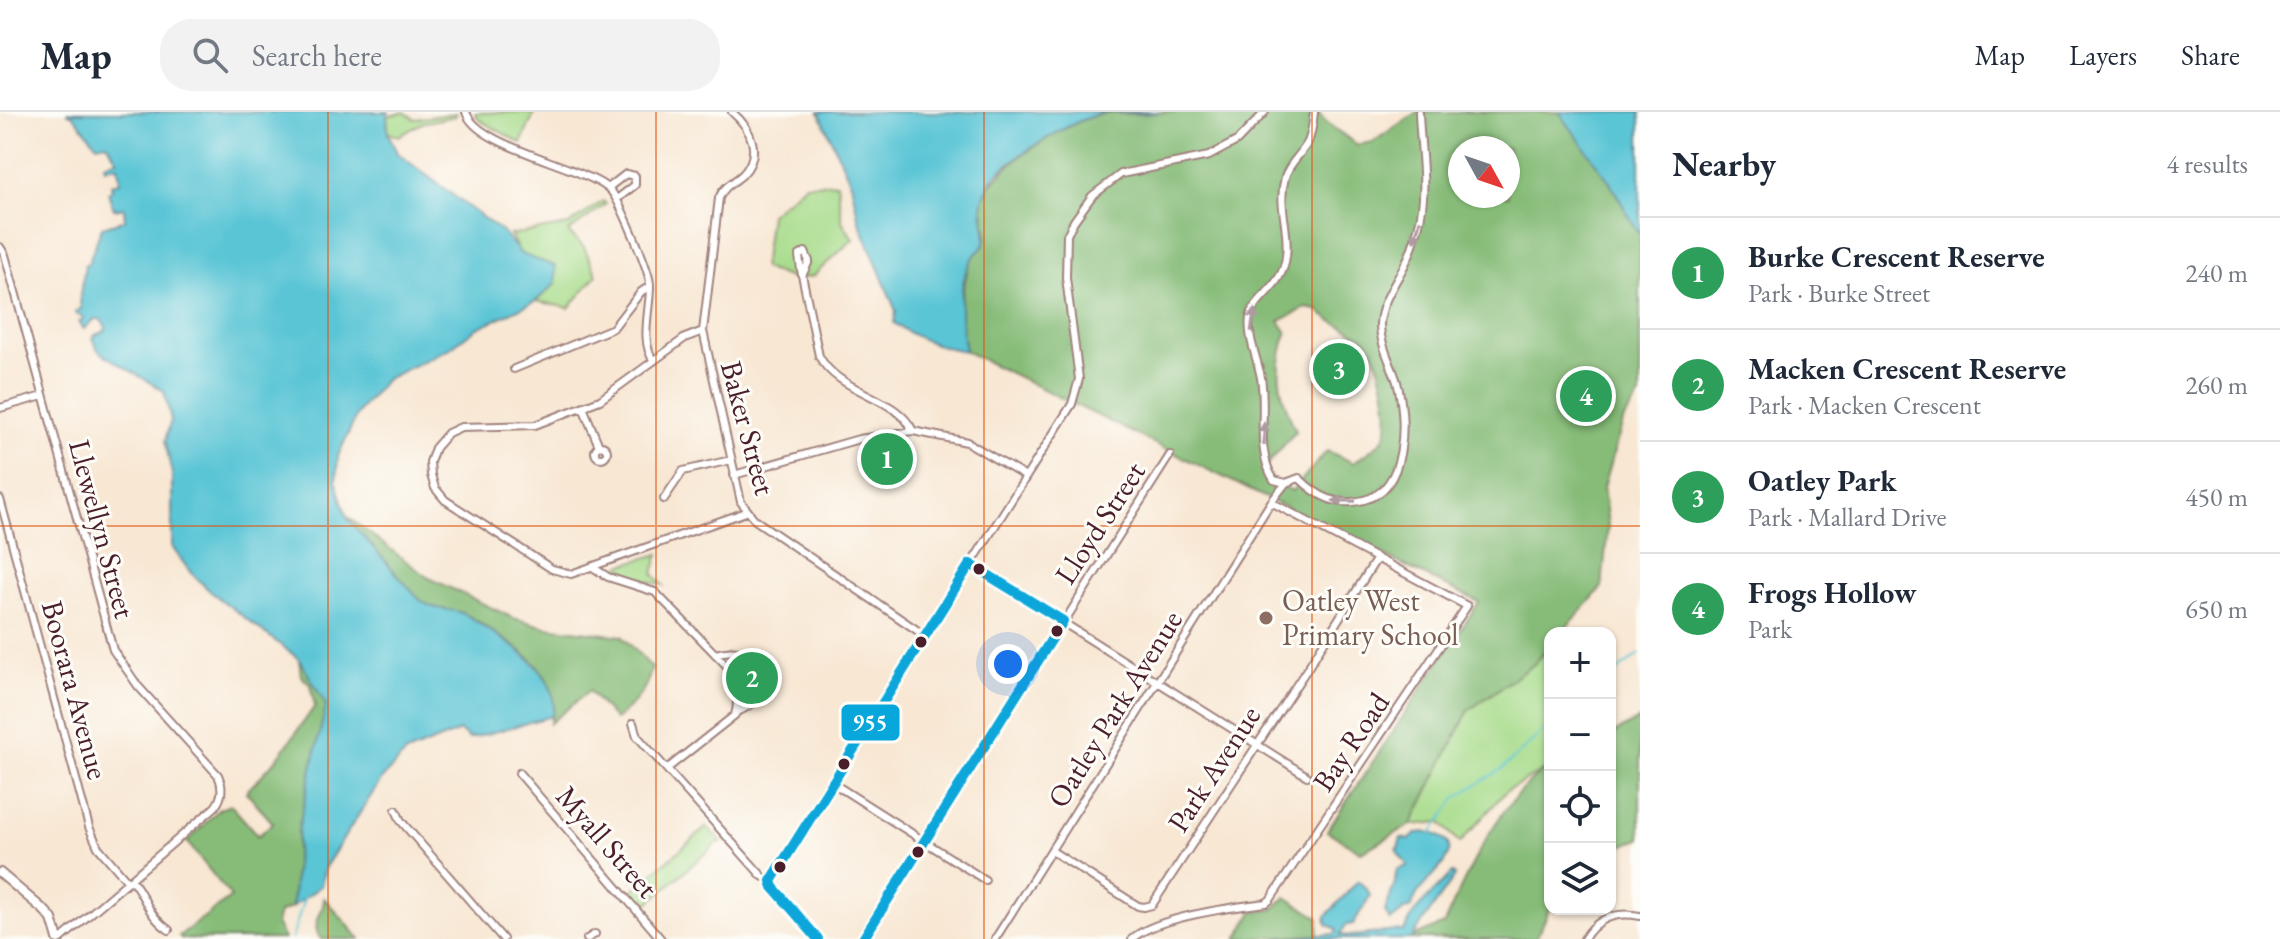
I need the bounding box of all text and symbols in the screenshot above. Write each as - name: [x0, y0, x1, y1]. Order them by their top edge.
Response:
- search box: [160, 19, 720, 91]
- text: Map: [40, 31, 112, 80]
- icon: search: [188, 33, 232, 77]
- text: Search here: [252, 36, 382, 75]
- text: Map: [1975, 37, 2025, 73]
- text: Layers: [2069, 37, 2137, 73]
- text: Share: [2181, 37, 2240, 73]
- north arrow: [1448, 136, 1520, 208]
- text: Nearby: [1672, 142, 1776, 186]
- text: 4 results: [2167, 147, 2248, 181]
- one-way arrow: [1410, 220, 1423, 244]
- text: Burke Crescent Reserve: [1748, 237, 2045, 276]
- text: 1: [1691, 256, 1705, 290]
- text: 240 m: [2185, 256, 2248, 290]
- text: Park · Burke Street: [1748, 276, 1930, 310]
- one-way arrow: [1247, 308, 1260, 333]
- pin: 3: [1313, 339, 1365, 399]
- text: Macken Crescent Reserve: [1748, 349, 2066, 388]
- street label: Baker Street: [712, 357, 785, 500]
- pin: 4: [1560, 366, 1612, 426]
- text: 2: [1691, 368, 1705, 402]
- text: 260 m: [2185, 368, 2248, 402]
- text: Park · Macken Crescent: [1748, 388, 1981, 422]
- one-way arrow: [1258, 421, 1270, 446]
- pin: 1: [861, 429, 913, 489]
- street label: Llewellyn Street: [60, 435, 145, 623]
- street label: Lloyd Street: [1046, 454, 1154, 591]
- text: Oatley Park: [1748, 461, 1897, 500]
- text: 3: [1691, 480, 1705, 514]
- text: 450 m: [2185, 480, 2248, 514]
- one-way arrow: [1331, 495, 1356, 507]
- text: Park · Mallard Drive: [1748, 500, 1947, 534]
- unlabelled marker: [971, 561, 987, 577]
- text: Frogs Hollow: [1748, 573, 1917, 612]
- place label: Oatley West Primary School: [1282, 581, 1458, 654]
- text: 4: [1691, 592, 1705, 626]
- text: 650 m: [2185, 592, 2248, 626]
- street label: Boorara Avenue: [33, 596, 118, 783]
- street label: Oatley Park Avenue: [1038, 603, 1191, 815]
- marker: Oatley West Primary School: [1257, 609, 1275, 627]
- text: Park: [1748, 612, 1792, 646]
- unlabelled marker: [1049, 623, 1065, 639]
- map controls: [1544, 627, 1616, 915]
- button: +: [1544, 627, 1616, 699]
- unlabelled marker: [913, 634, 929, 650]
- your location: [988, 644, 1028, 684]
- pin: 2: [726, 648, 778, 708]
- street label: Bay Road: [1303, 684, 1398, 799]
- street label: Park Avenue: [1158, 698, 1269, 839]
- button: −: [1544, 699, 1616, 771]
- line badge: 955: [840, 703, 901, 742]
- text: 955: [853, 708, 887, 737]
- unlabelled marker: [836, 756, 852, 772]
- button: locate: [1544, 771, 1616, 843]
- street label: Myall Street: [548, 777, 667, 907]
- button: layers: [1544, 843, 1616, 915]
- unlabelled marker: [910, 844, 926, 860]
- unlabelled marker: [772, 859, 788, 875]

